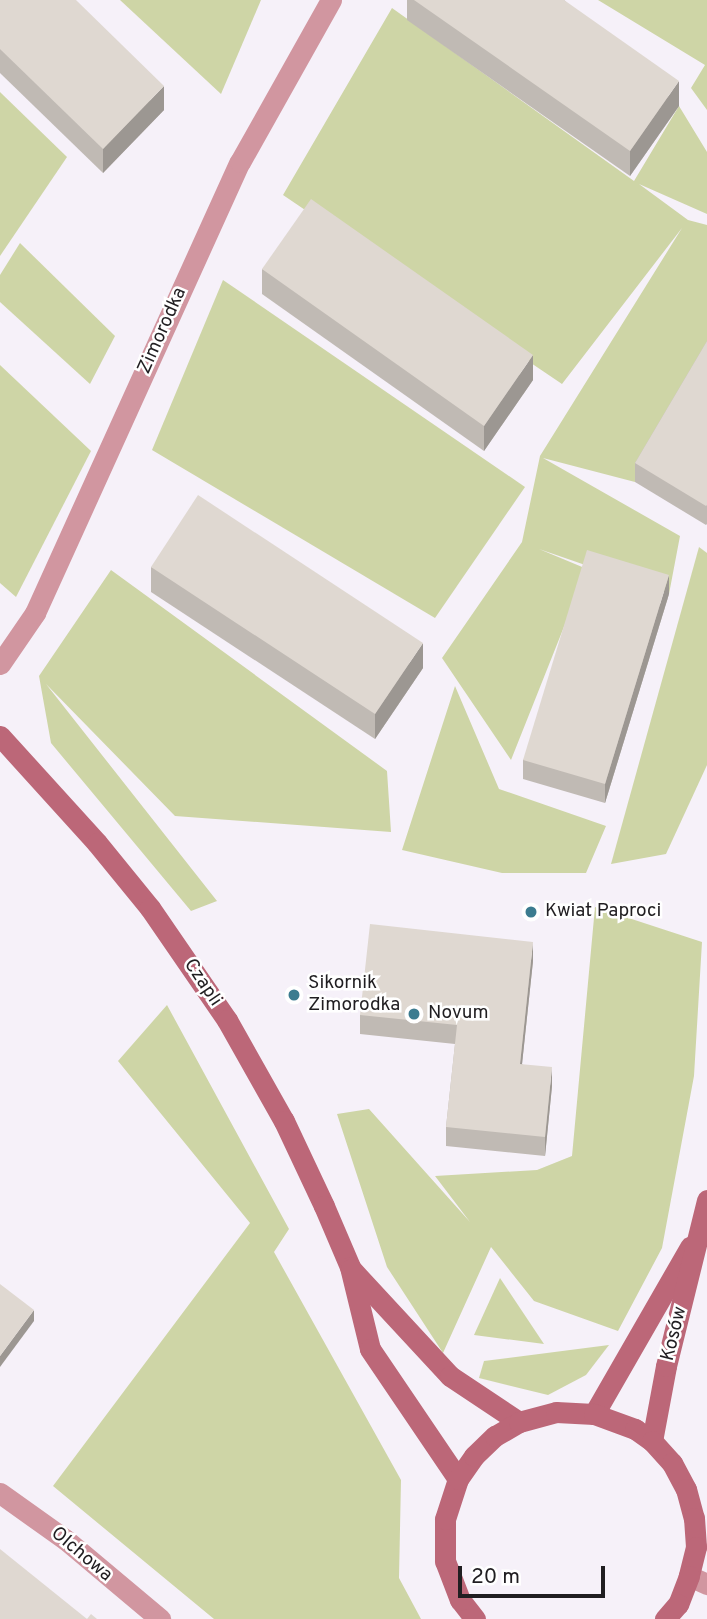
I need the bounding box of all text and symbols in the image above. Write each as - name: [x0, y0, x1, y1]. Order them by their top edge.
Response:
- street label: Zimorodka: [134, 284, 192, 378]
- place label: Kwiat Paproci: [545, 901, 661, 923]
- marker: Kwiat Paproci: [523, 904, 539, 920]
- street label: Czapli: [178, 955, 226, 1011]
- place label: Sikornik Zimorodka: [308, 973, 400, 1017]
- marker: Sikornik Zimorodka: [286, 987, 302, 1003]
- place label: Novum: [428, 1003, 489, 1025]
- marker: Novum: [406, 1006, 422, 1022]
- street label: Kosów: [657, 1304, 693, 1364]
- street label: Olchowa: [46, 1523, 116, 1587]
- scale bar: [462, 1552, 609, 1596]
- text: 20 m: [471, 1564, 520, 1591]

